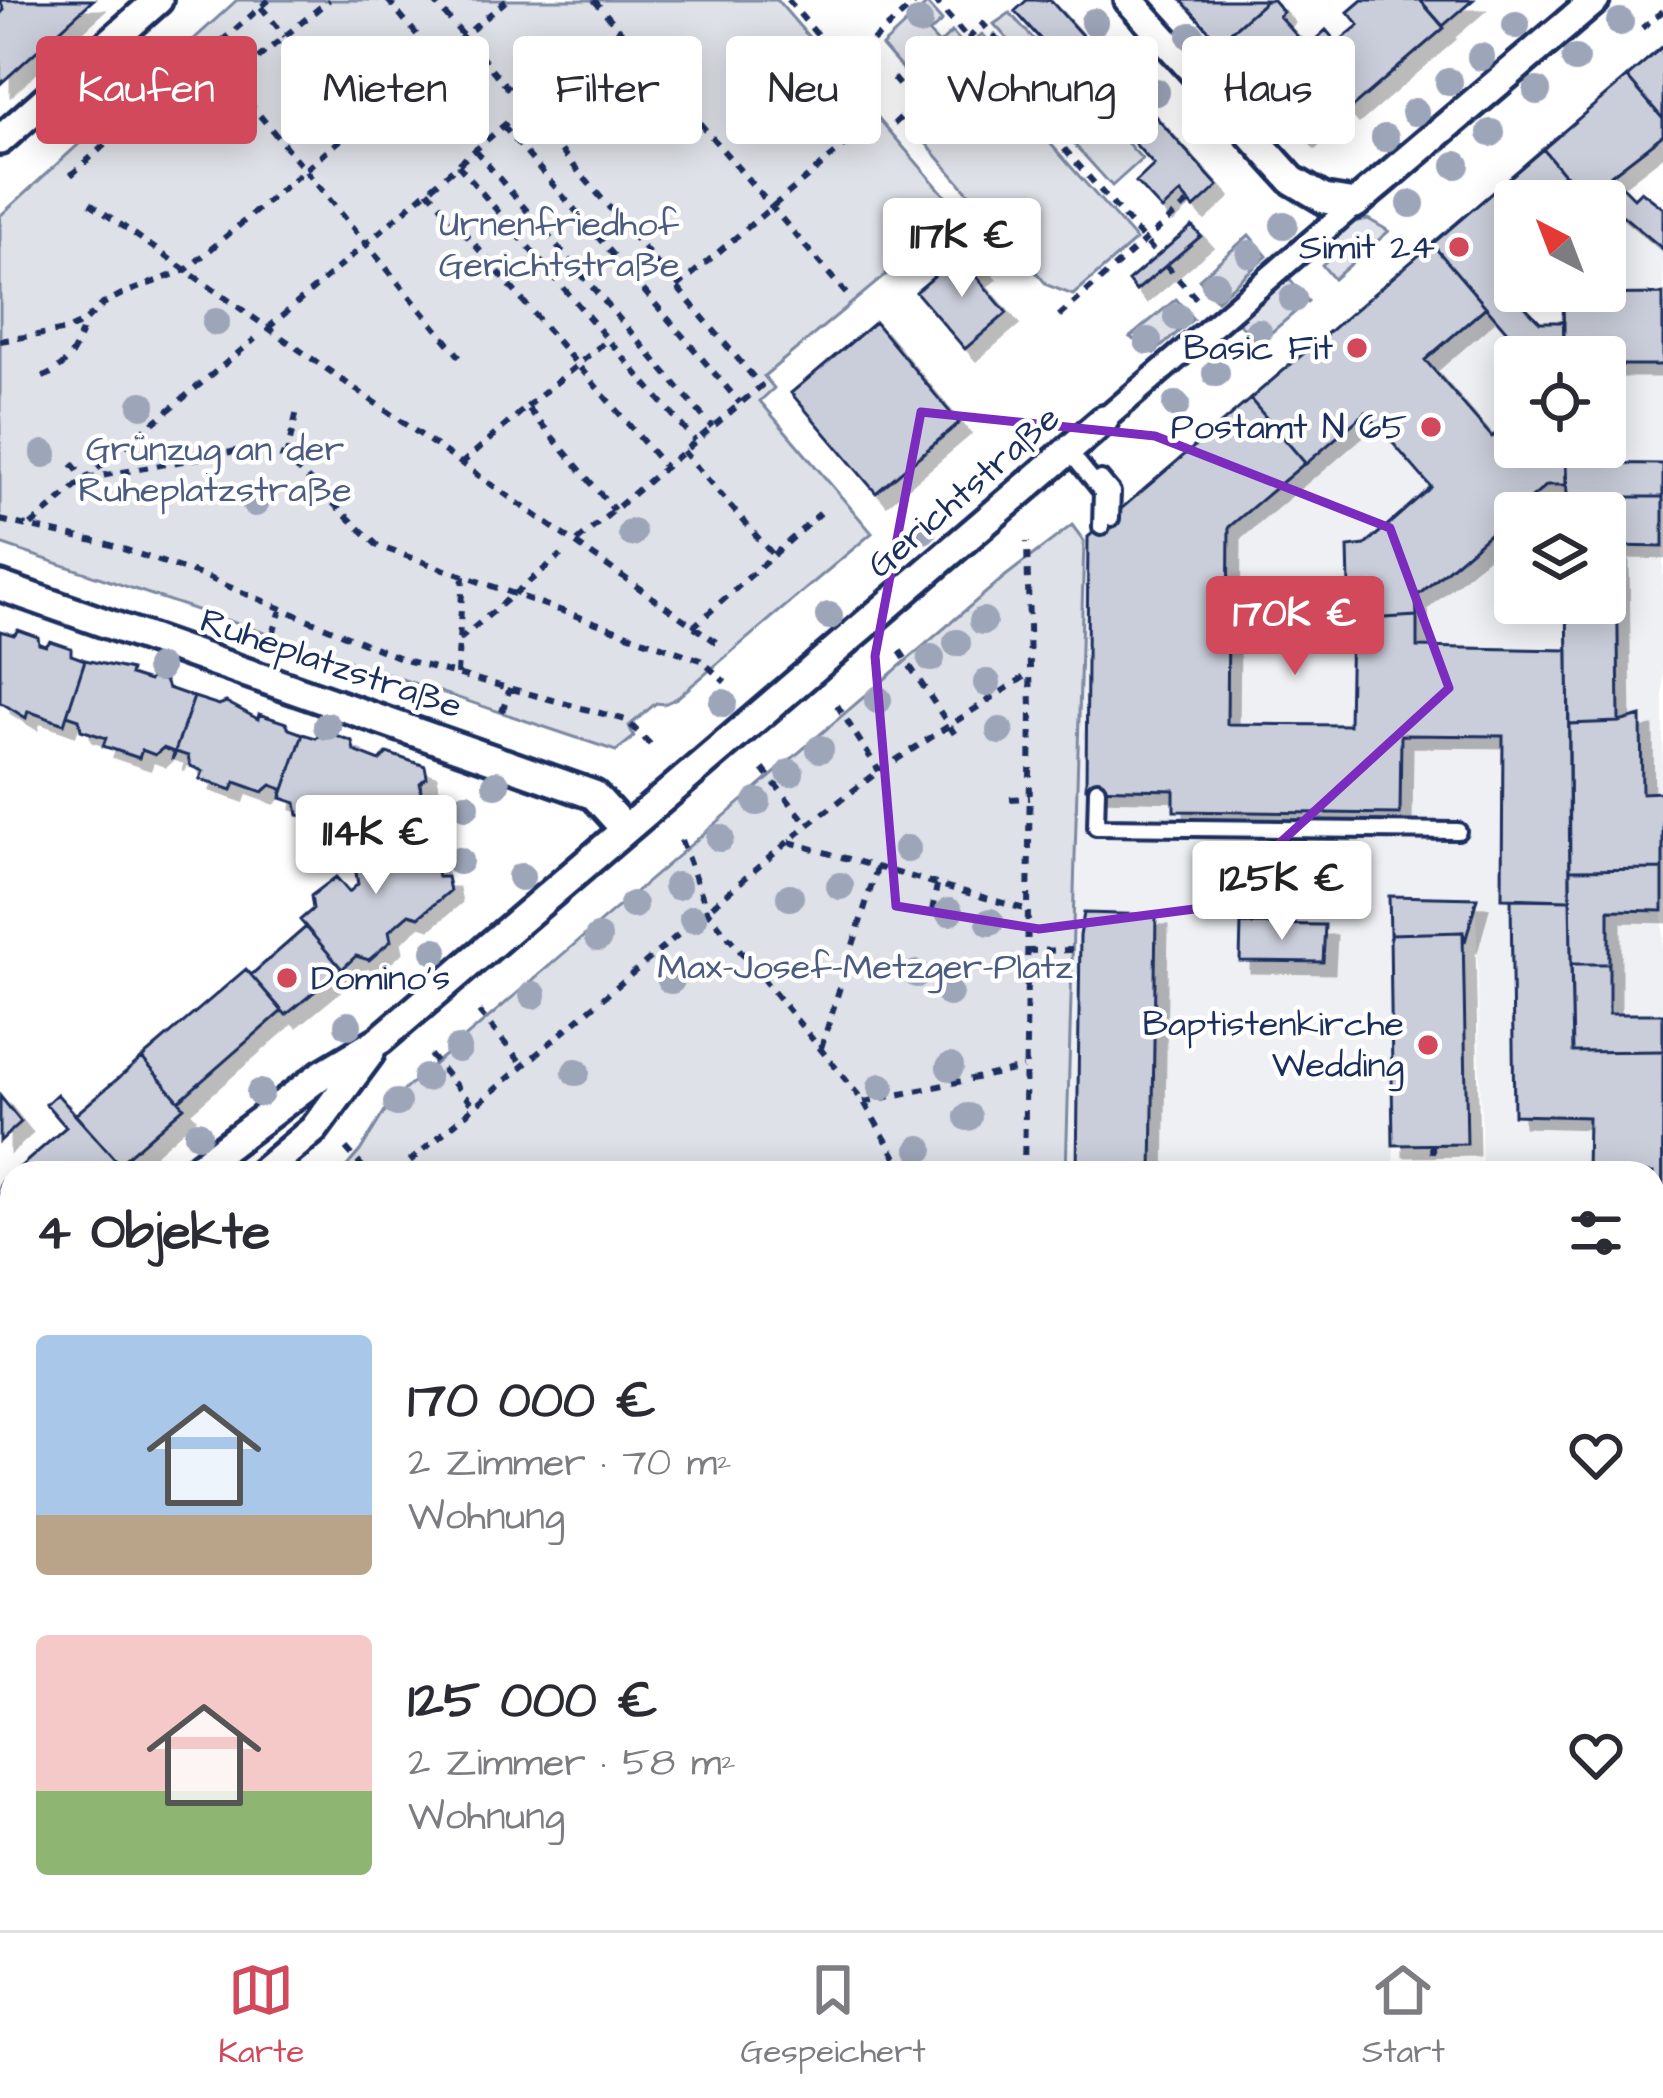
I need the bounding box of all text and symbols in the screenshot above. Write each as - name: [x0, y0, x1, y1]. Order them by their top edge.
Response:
- chip: Kaufen: [36, 36, 257, 144]
- chip: Mieten: [281, 36, 489, 144]
- chip: Filter: [513, 36, 702, 144]
- chip: Neu: [726, 36, 881, 144]
- chip: Wohnung: [905, 36, 1158, 144]
- chip: Haus: [1182, 36, 1355, 144]
- north arrow: [1494, 180, 1626, 312]
- map controls: [1494, 180, 1626, 624]
- pin: 117K €: [864, 198, 1060, 300]
- park label: Urnenfriedhof Gerichtstraße: [439, 199, 679, 291]
- text: 117K €: [910, 210, 1014, 264]
- place label: Simit 24: [1299, 222, 1435, 273]
- marker: Simit 24: [1446, 234, 1472, 260]
- place label: Basic Fit: [1183, 323, 1333, 374]
- marker: Basic Fit: [1344, 335, 1370, 361]
- button: locate: [1494, 336, 1626, 468]
- street label: Gerichtstraße: [856, 394, 1072, 590]
- place label: Postamt N 65: [1171, 402, 1407, 453]
- marker: Postamt N 65: [1418, 414, 1444, 440]
- park label: Grünzug an der Ruheplatzstraße: [78, 424, 352, 516]
- button: layers: [1494, 492, 1626, 624]
- pin: 170K €: [1197, 576, 1393, 678]
- text: 170K €: [1233, 588, 1357, 642]
- street label: Ruheplatzstraße: [193, 595, 469, 733]
- pin: 114K €: [278, 795, 474, 897]
- text: 114K €: [323, 807, 429, 861]
- pin: 125K €: [1184, 841, 1380, 943]
- text: 125K €: [1219, 853, 1345, 907]
- park label: Max-Josef-Metzger-Platz: [657, 942, 1073, 994]
- place label: Domino's: [311, 953, 450, 1004]
- marker: Domino's: [274, 965, 300, 991]
- place label: Baptistenkirche Wedding: [1142, 999, 1404, 1092]
- marker: Baptistenkirche Wedding: [1415, 1032, 1441, 1058]
- text: 4 Objekte: [36, 1198, 270, 1269]
- icon: filters: [1563, 1200, 1629, 1266]
- text: 170 000 €: [408, 1366, 656, 1437]
- icon: home: [132, 1383, 276, 1527]
- icon: heart: [1563, 1422, 1629, 1488]
- text: 2 Zimmer · 70 m²: [408, 1437, 732, 1491]
- text: Wohnung: [408, 1491, 565, 1545]
- text: 125 000 €: [408, 1666, 658, 1737]
- icon: home: [132, 1683, 276, 1827]
- icon: heart: [1563, 1722, 1629, 1788]
- text: 2 Zimmer · 58 m²: [408, 1737, 736, 1791]
- text: Wohnung: [408, 1791, 565, 1845]
- tab: Karte: [218, 1957, 304, 2075]
- tab: Gespeichert: [741, 1957, 926, 2075]
- tab: Start: [1362, 1957, 1445, 2075]

